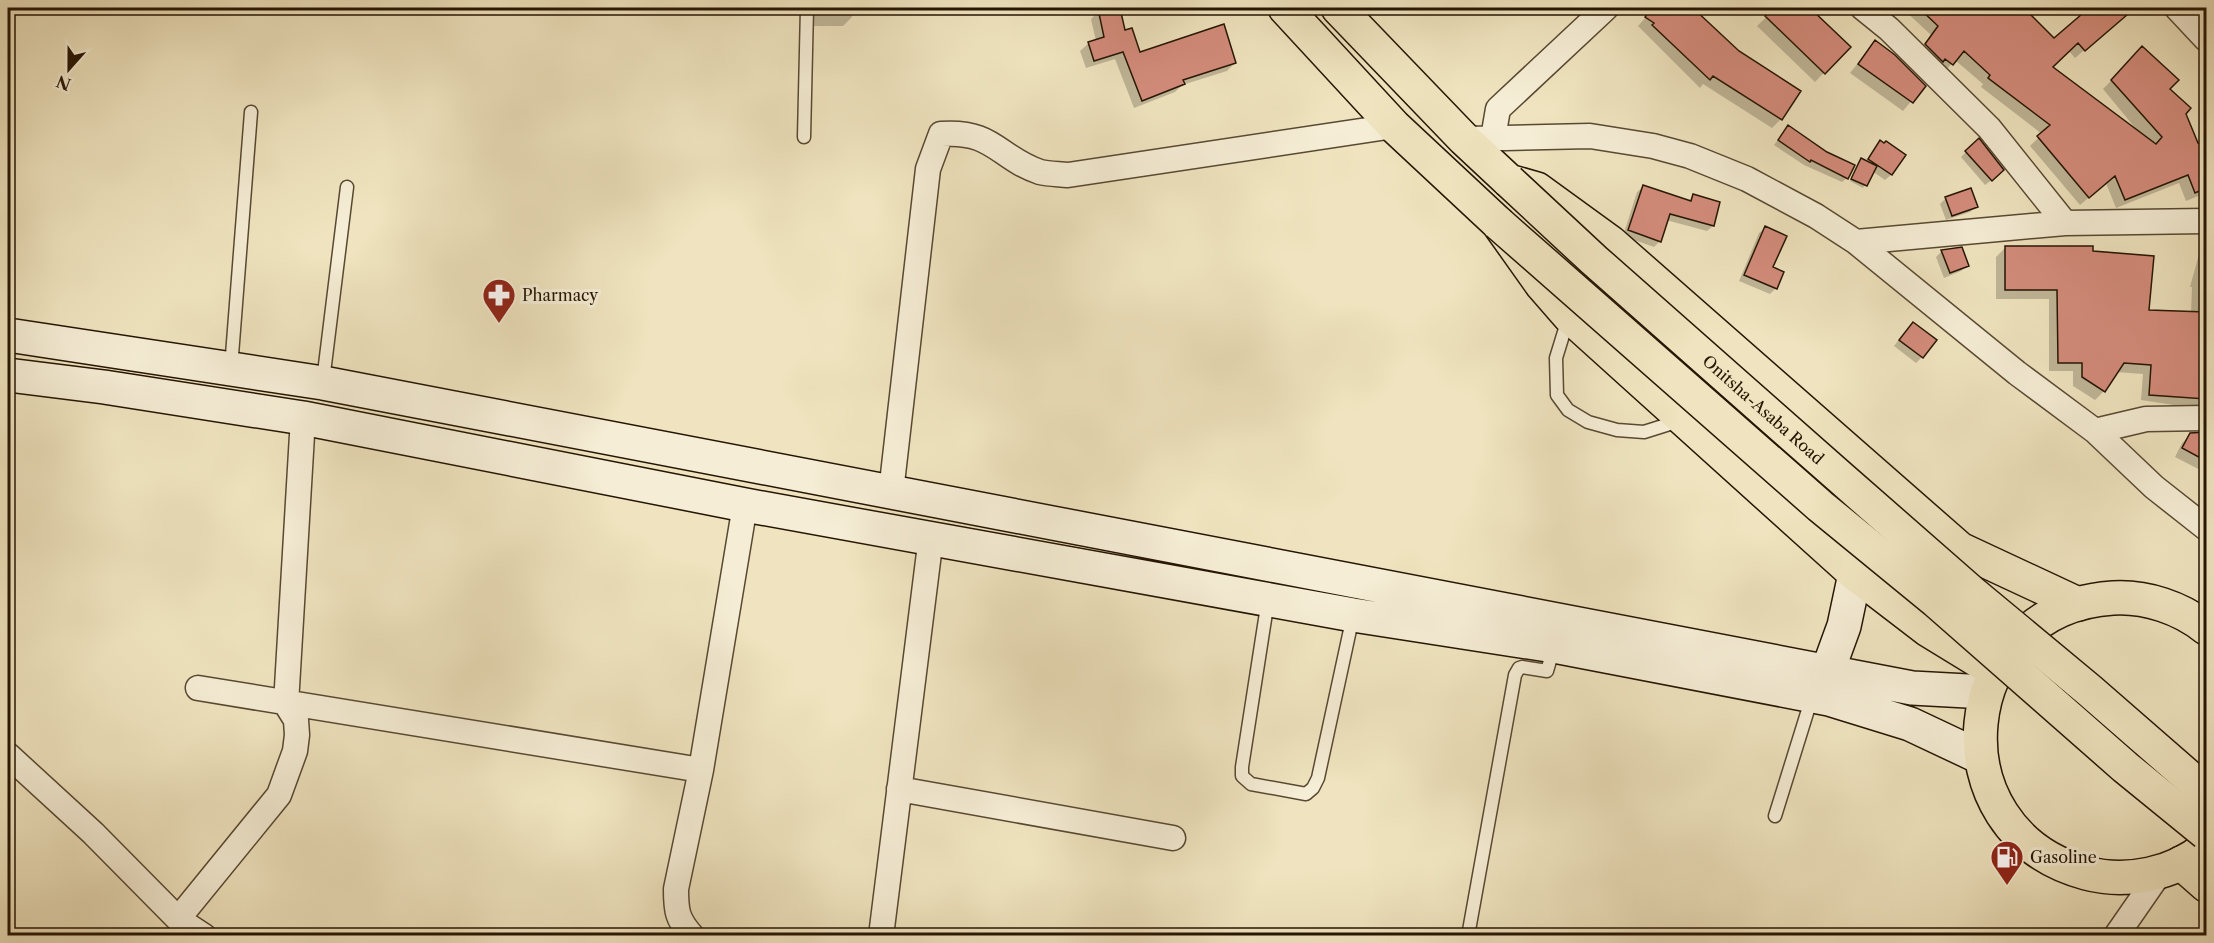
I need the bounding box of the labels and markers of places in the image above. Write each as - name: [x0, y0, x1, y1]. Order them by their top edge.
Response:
- pharmacy icon: Pharmacy: [481, 277, 517, 324]
- place label: Pharmacy: [522, 285, 599, 305]
- fuel station icon: Gasoline: [1989, 839, 2025, 886]
- place label: Gasoline: [2030, 847, 2097, 867]

